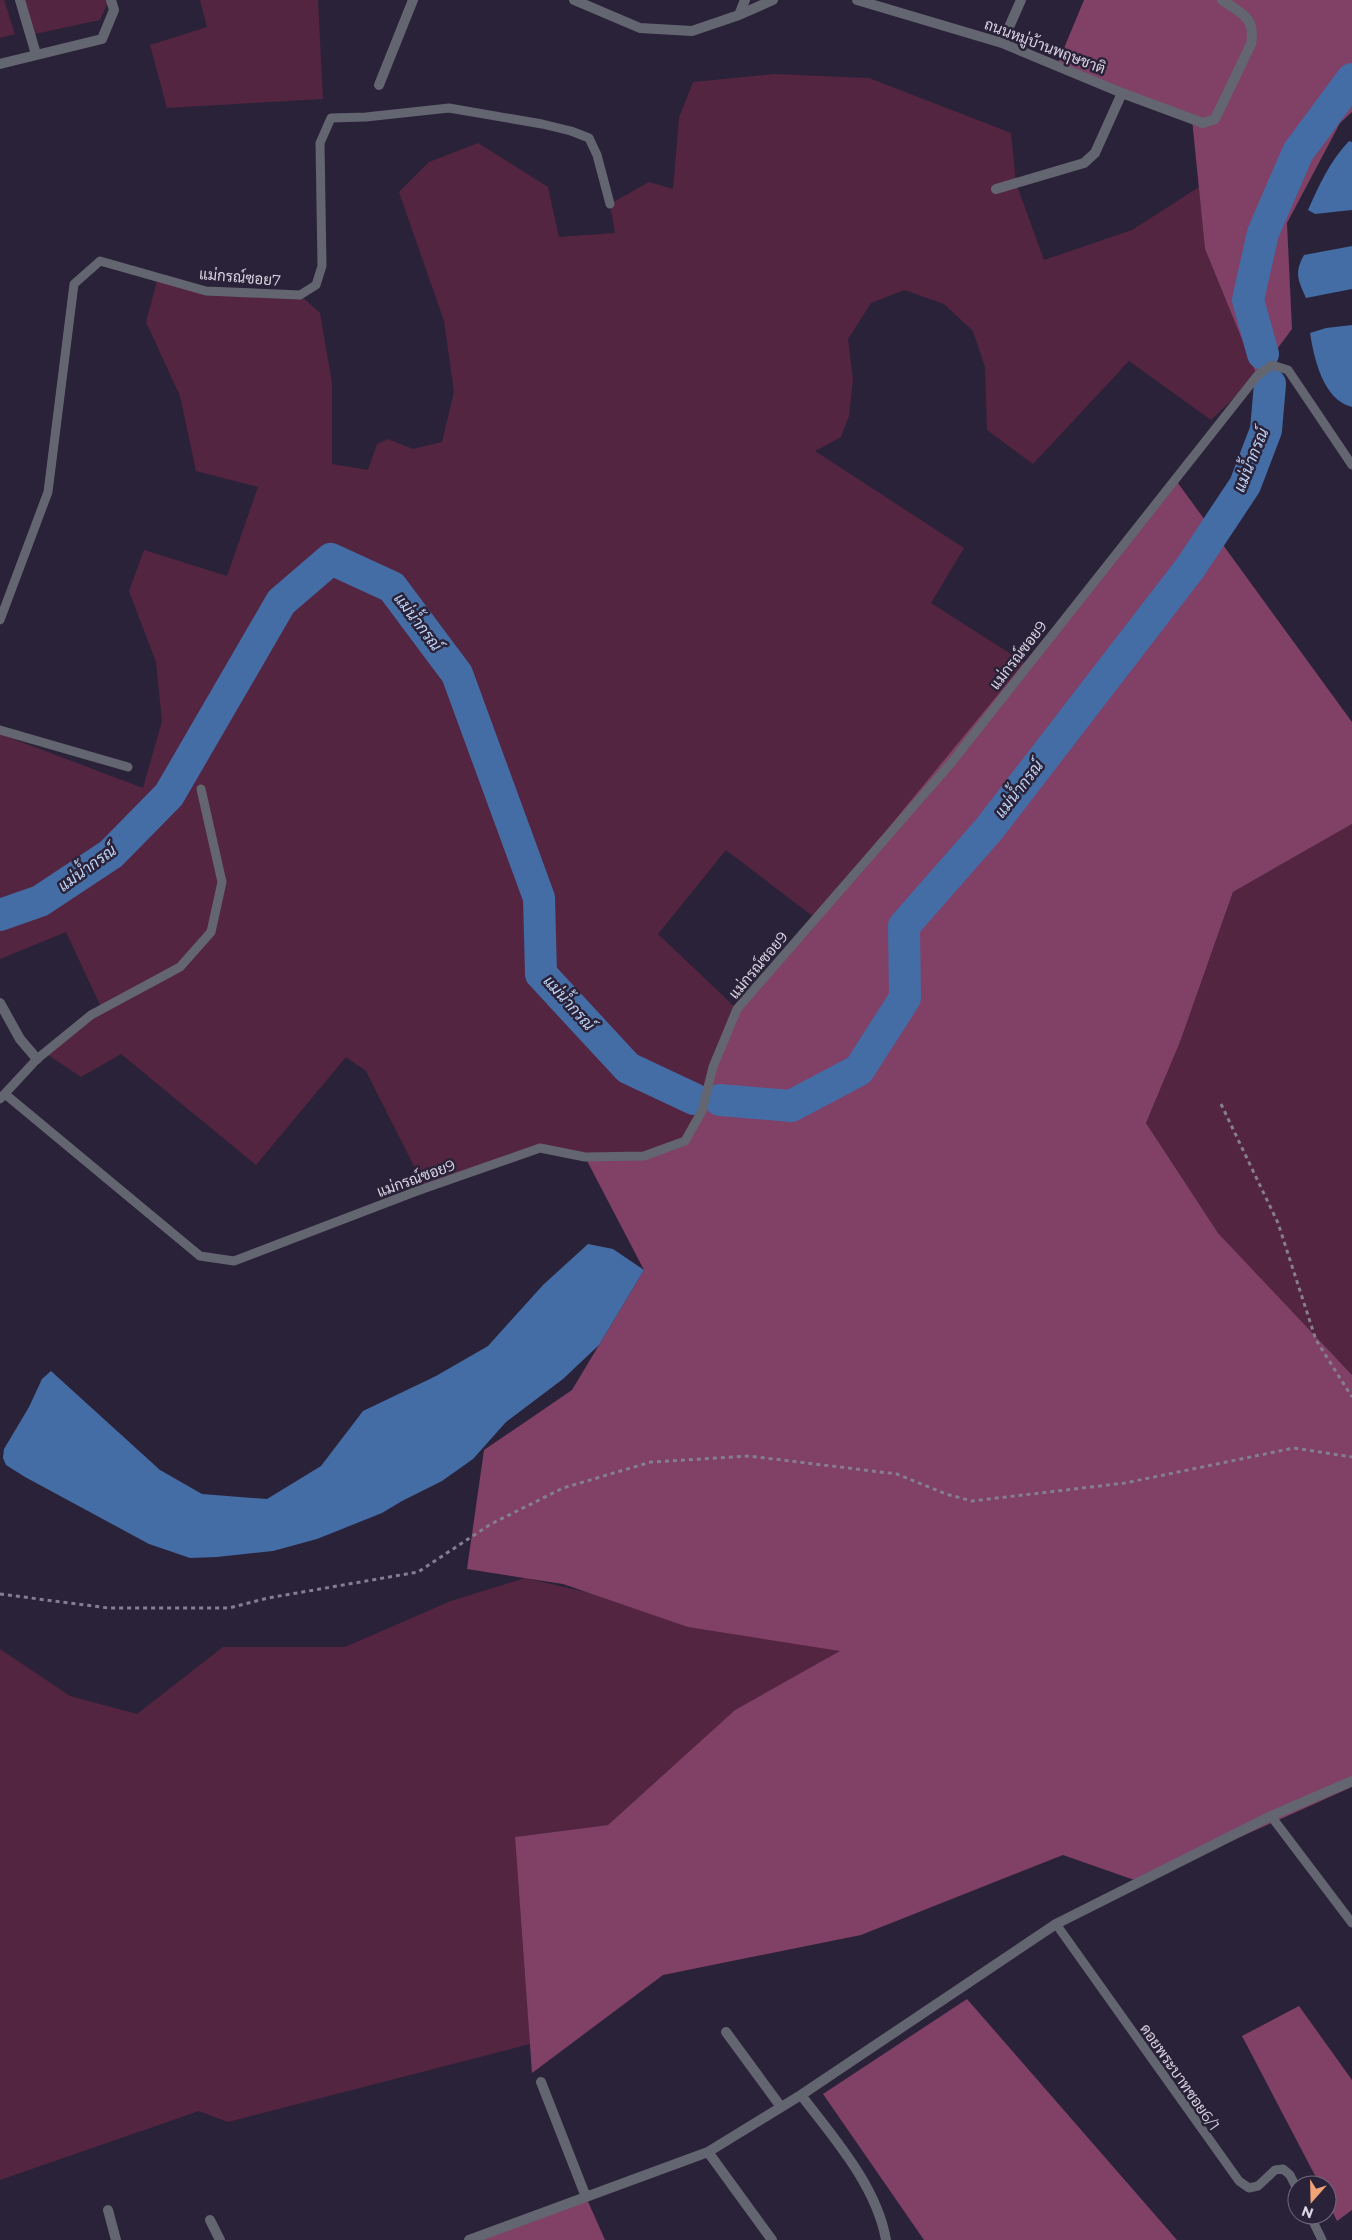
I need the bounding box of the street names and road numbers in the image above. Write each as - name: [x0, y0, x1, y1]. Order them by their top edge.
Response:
- street label: ถนนหมู่บ้านพฤษชาติ: [981, 14, 1108, 79]
- street label: แม่กรณ์ซอย7: [198, 264, 282, 290]
- street label: แม่กรณ์ซอย9: [985, 617, 1051, 693]
- street label: แม่กรณ์ซอย9: [724, 927, 792, 1003]
- street label: แม่กรณ์ซอย9: [374, 1155, 458, 1201]
- street label: ดอยพระบาทซอย6/1: [1136, 2020, 1224, 2134]

